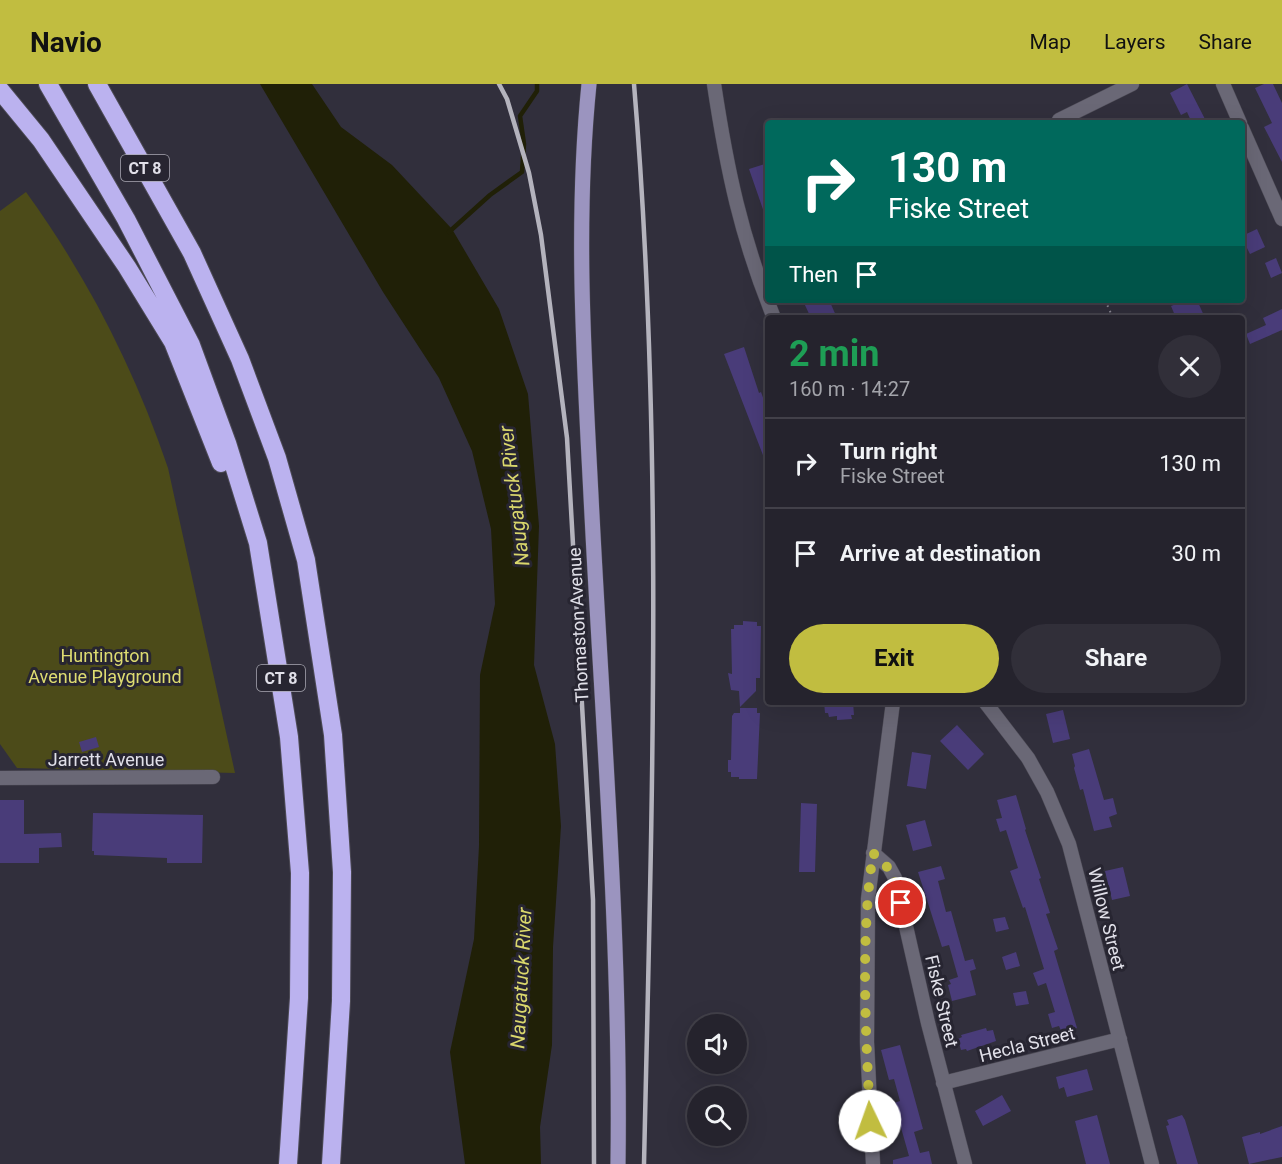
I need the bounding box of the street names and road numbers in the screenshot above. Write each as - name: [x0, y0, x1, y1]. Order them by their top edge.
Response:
- road number: CT 8: [121, 155, 169, 181]
- street label: Thomaston Avenue: [563, 547, 593, 703]
- road number: CT 8: [257, 665, 305, 691]
- street label: Jarrett Avenue: [48, 749, 164, 770]
- street label: Willow Street: [1084, 866, 1130, 973]
- street label: Fiske Street: [921, 953, 963, 1049]
- street label: Hecla Street: [977, 1022, 1077, 1066]

